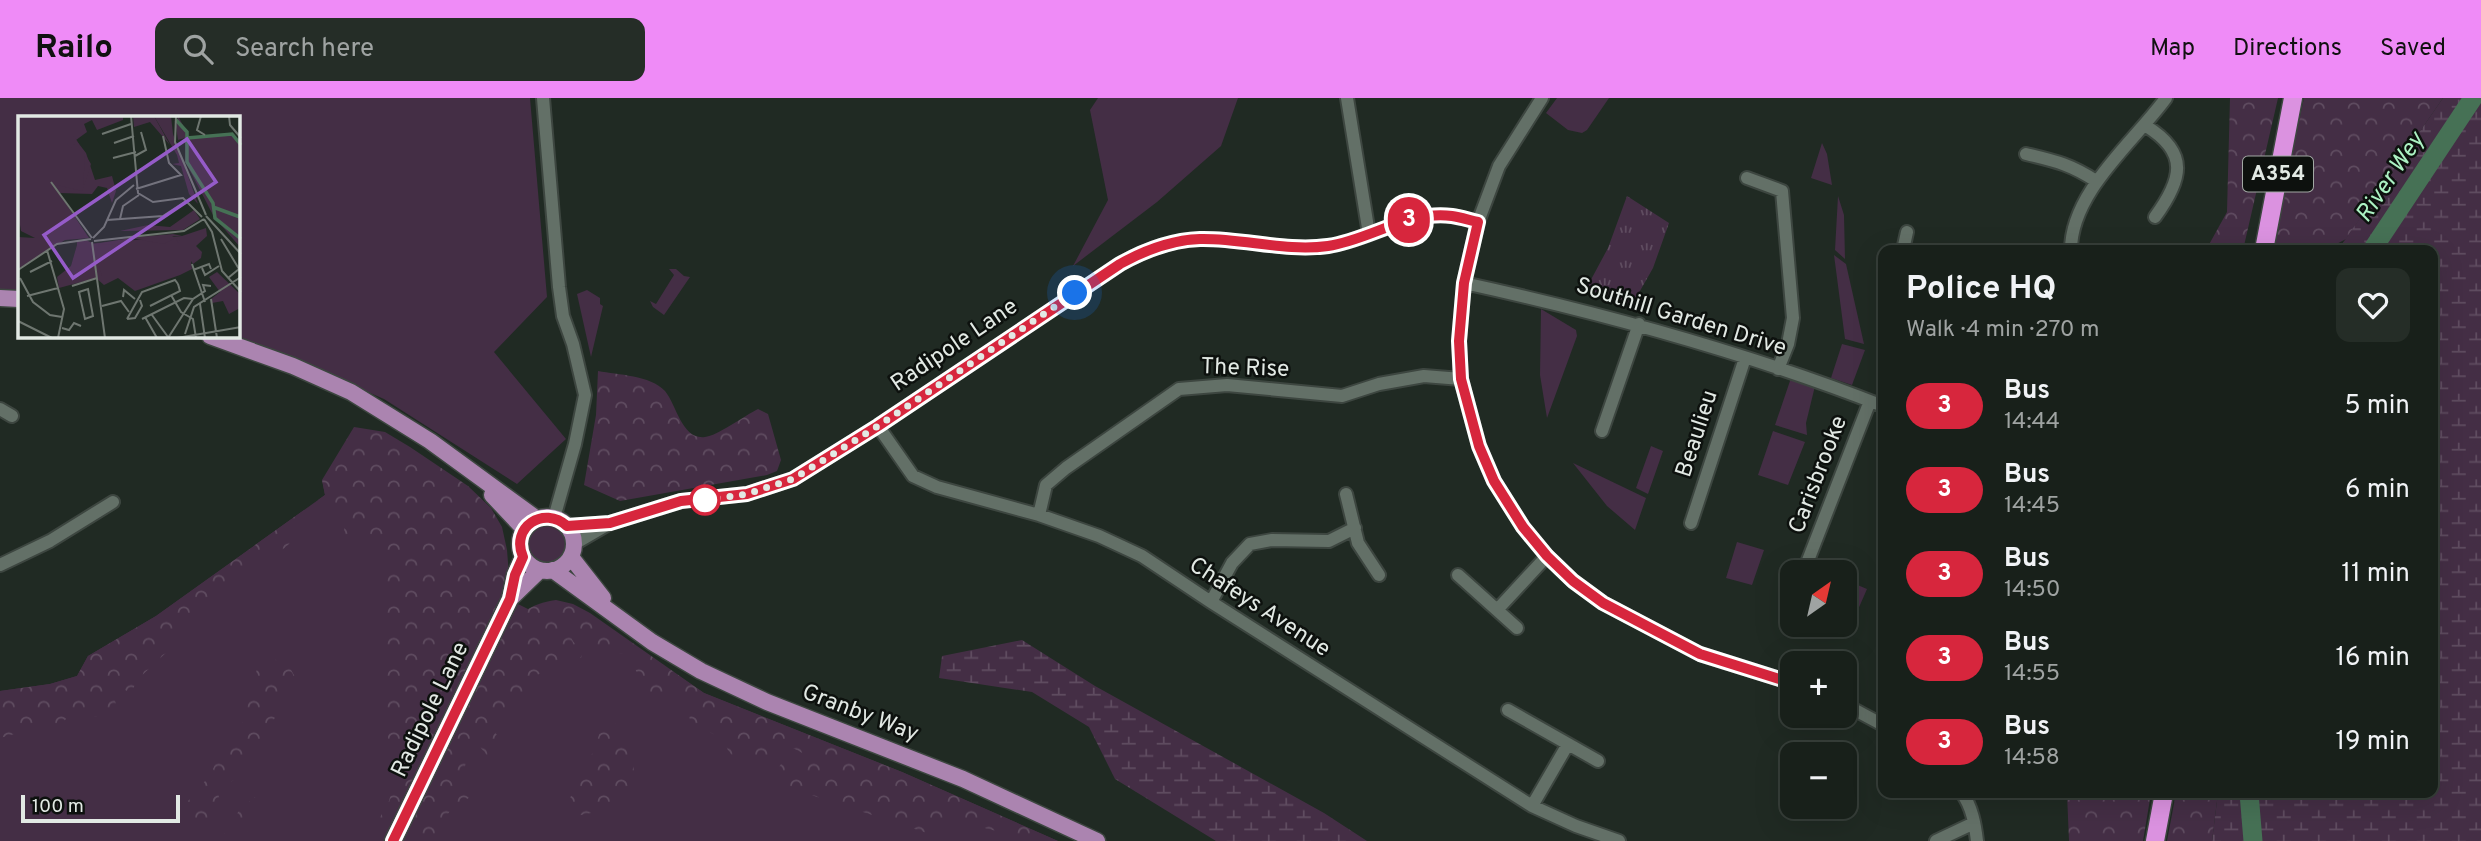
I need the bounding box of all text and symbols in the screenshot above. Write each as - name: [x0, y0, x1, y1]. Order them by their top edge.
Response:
- search box: [155, 18, 645, 81]
- text: Railo: [35, 28, 113, 70]
- icon: search: [179, 30, 217, 68]
- text: Search here: [235, 33, 374, 66]
- text: Map: [2150, 34, 2195, 64]
- text: Directions: [2233, 34, 2342, 64]
- text: Saved: [2380, 34, 2446, 64]
- inset map: [18, 116, 240, 338]
- water label: River Wey: [2350, 126, 2433, 229]
- road number: A354: [2243, 156, 2313, 192]
- line badge: 3: [1386, 197, 1432, 243]
- text: 3: [1402, 205, 1416, 235]
- button: heart: [2336, 268, 2410, 342]
- text: Police HQ: [1906, 269, 2056, 311]
- street label: Southill Garden Drive: [1572, 272, 1790, 364]
- your location: [1057, 275, 1092, 310]
- street label: Radipole Lane: [886, 293, 1024, 399]
- text: Walk · 4 min · 270 m: [1906, 316, 2099, 345]
- street label: The Rise: [1200, 353, 1290, 385]
- text: Bus: [2004, 375, 2050, 408]
- street label: Beaulieu: [1670, 387, 1726, 481]
- text: 5 min: [2344, 390, 2410, 423]
- text: 3: [1937, 391, 1952, 421]
- text: 14:44: [2004, 408, 2060, 437]
- street label: Carisbrooke: [1783, 412, 1855, 538]
- text: Bus: [2004, 459, 2050, 492]
- text: 6 min: [2345, 474, 2410, 507]
- text: 3: [1937, 475, 1952, 505]
- unlabelled marker: [690, 485, 720, 515]
- text: 14:45: [2004, 492, 2060, 521]
- text: Bus: [2004, 543, 2050, 576]
- street label: Chafeys Avenue: [1183, 551, 1335, 665]
- text: 11 min: [2341, 558, 2410, 591]
- text: 3: [1937, 559, 1952, 589]
- north arrow: [1780, 560, 1857, 637]
- map controls: [1780, 560, 1857, 819]
- text: 14:50: [2004, 576, 2061, 605]
- text: Bus: [2004, 627, 2050, 660]
- street label: Radipole Lane: [386, 637, 476, 783]
- text: 16 min: [2335, 642, 2410, 675]
- text: 3: [1937, 643, 1952, 673]
- button: +: [1780, 651, 1857, 728]
- text: 14:55: [2004, 660, 2060, 689]
- street label: Granby Way: [798, 679, 922, 749]
- text: Bus: [2004, 711, 2050, 744]
- text: 19 min: [2335, 726, 2410, 759]
- text: 3: [1937, 727, 1952, 757]
- button: −: [1780, 742, 1857, 819]
- text: 14:58: [2004, 744, 2060, 773]
- scale bar: [21, 792, 180, 824]
- text: 100 m: [32, 795, 84, 819]

